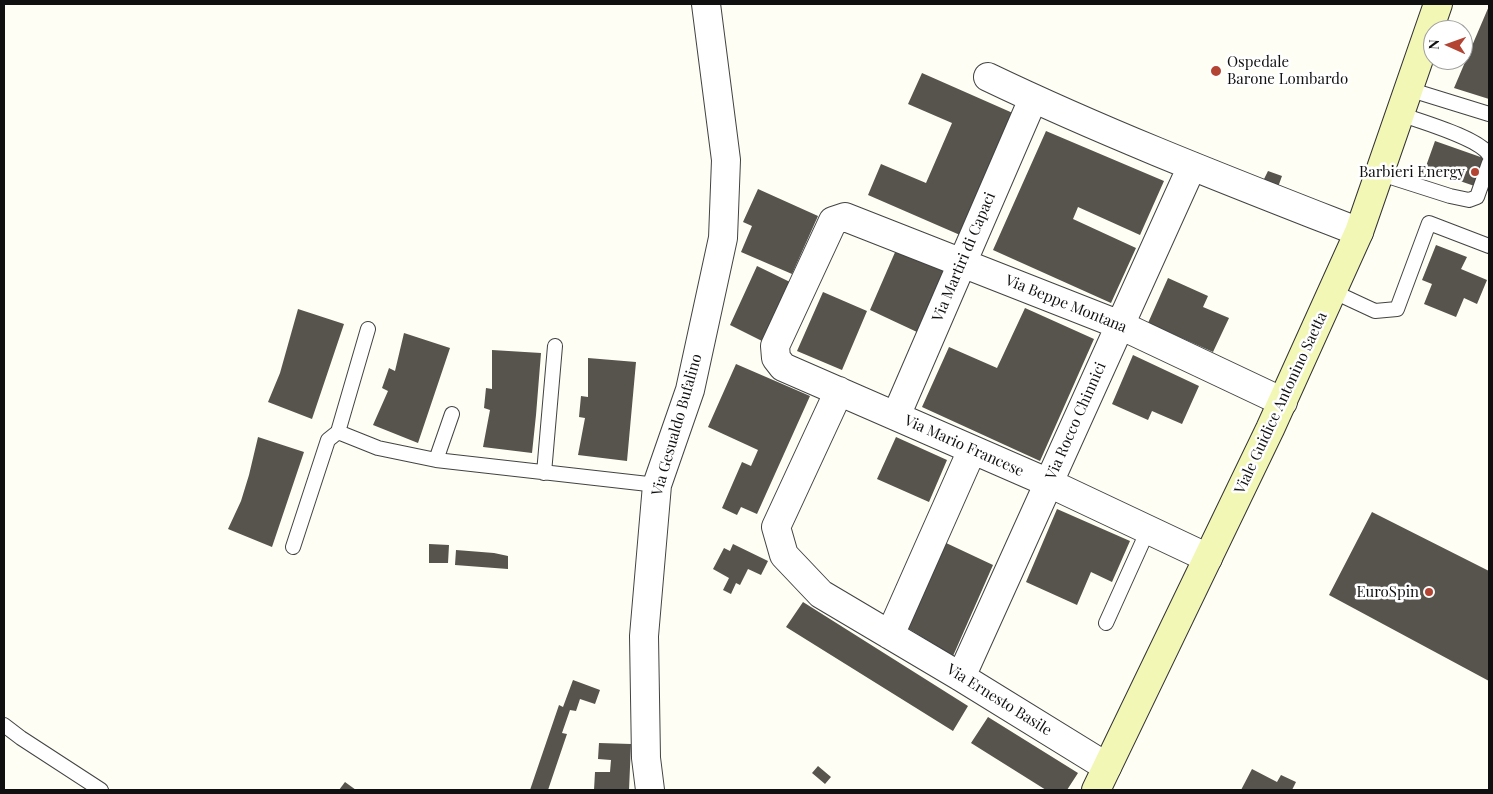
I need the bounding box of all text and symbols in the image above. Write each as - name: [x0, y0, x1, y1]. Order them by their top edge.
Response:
- north arrow: [1423, 20, 1473, 70]
- text: N: [1424, 39, 1443, 50]
- place label: Ospedale Barone Lombardo: [1227, 53, 1348, 88]
- marker: Ospedale Barone Lombardo: [1209, 64, 1223, 78]
- place label: Barbieri Energy: [1359, 163, 1465, 181]
- marker: Barbieri Energy: [1469, 166, 1481, 178]
- street label: Via Martiri di Capaci: [929, 190, 999, 324]
- street label: Via Beppe Montana: [1003, 271, 1129, 337]
- street label: Viale Guidice Antonino Saetta: [1231, 309, 1331, 497]
- street label: Via Gesualdo Bufalino: [648, 352, 706, 498]
- street label: Via Rocco Chinnici: [1042, 359, 1110, 483]
- street label: Via Mario Francese: [901, 412, 1027, 480]
- place label: EuroSpin: [1356, 583, 1419, 601]
- marker: EuroSpin: [1423, 586, 1435, 598]
- street label: Via Ernesto Basile: [943, 660, 1055, 740]

